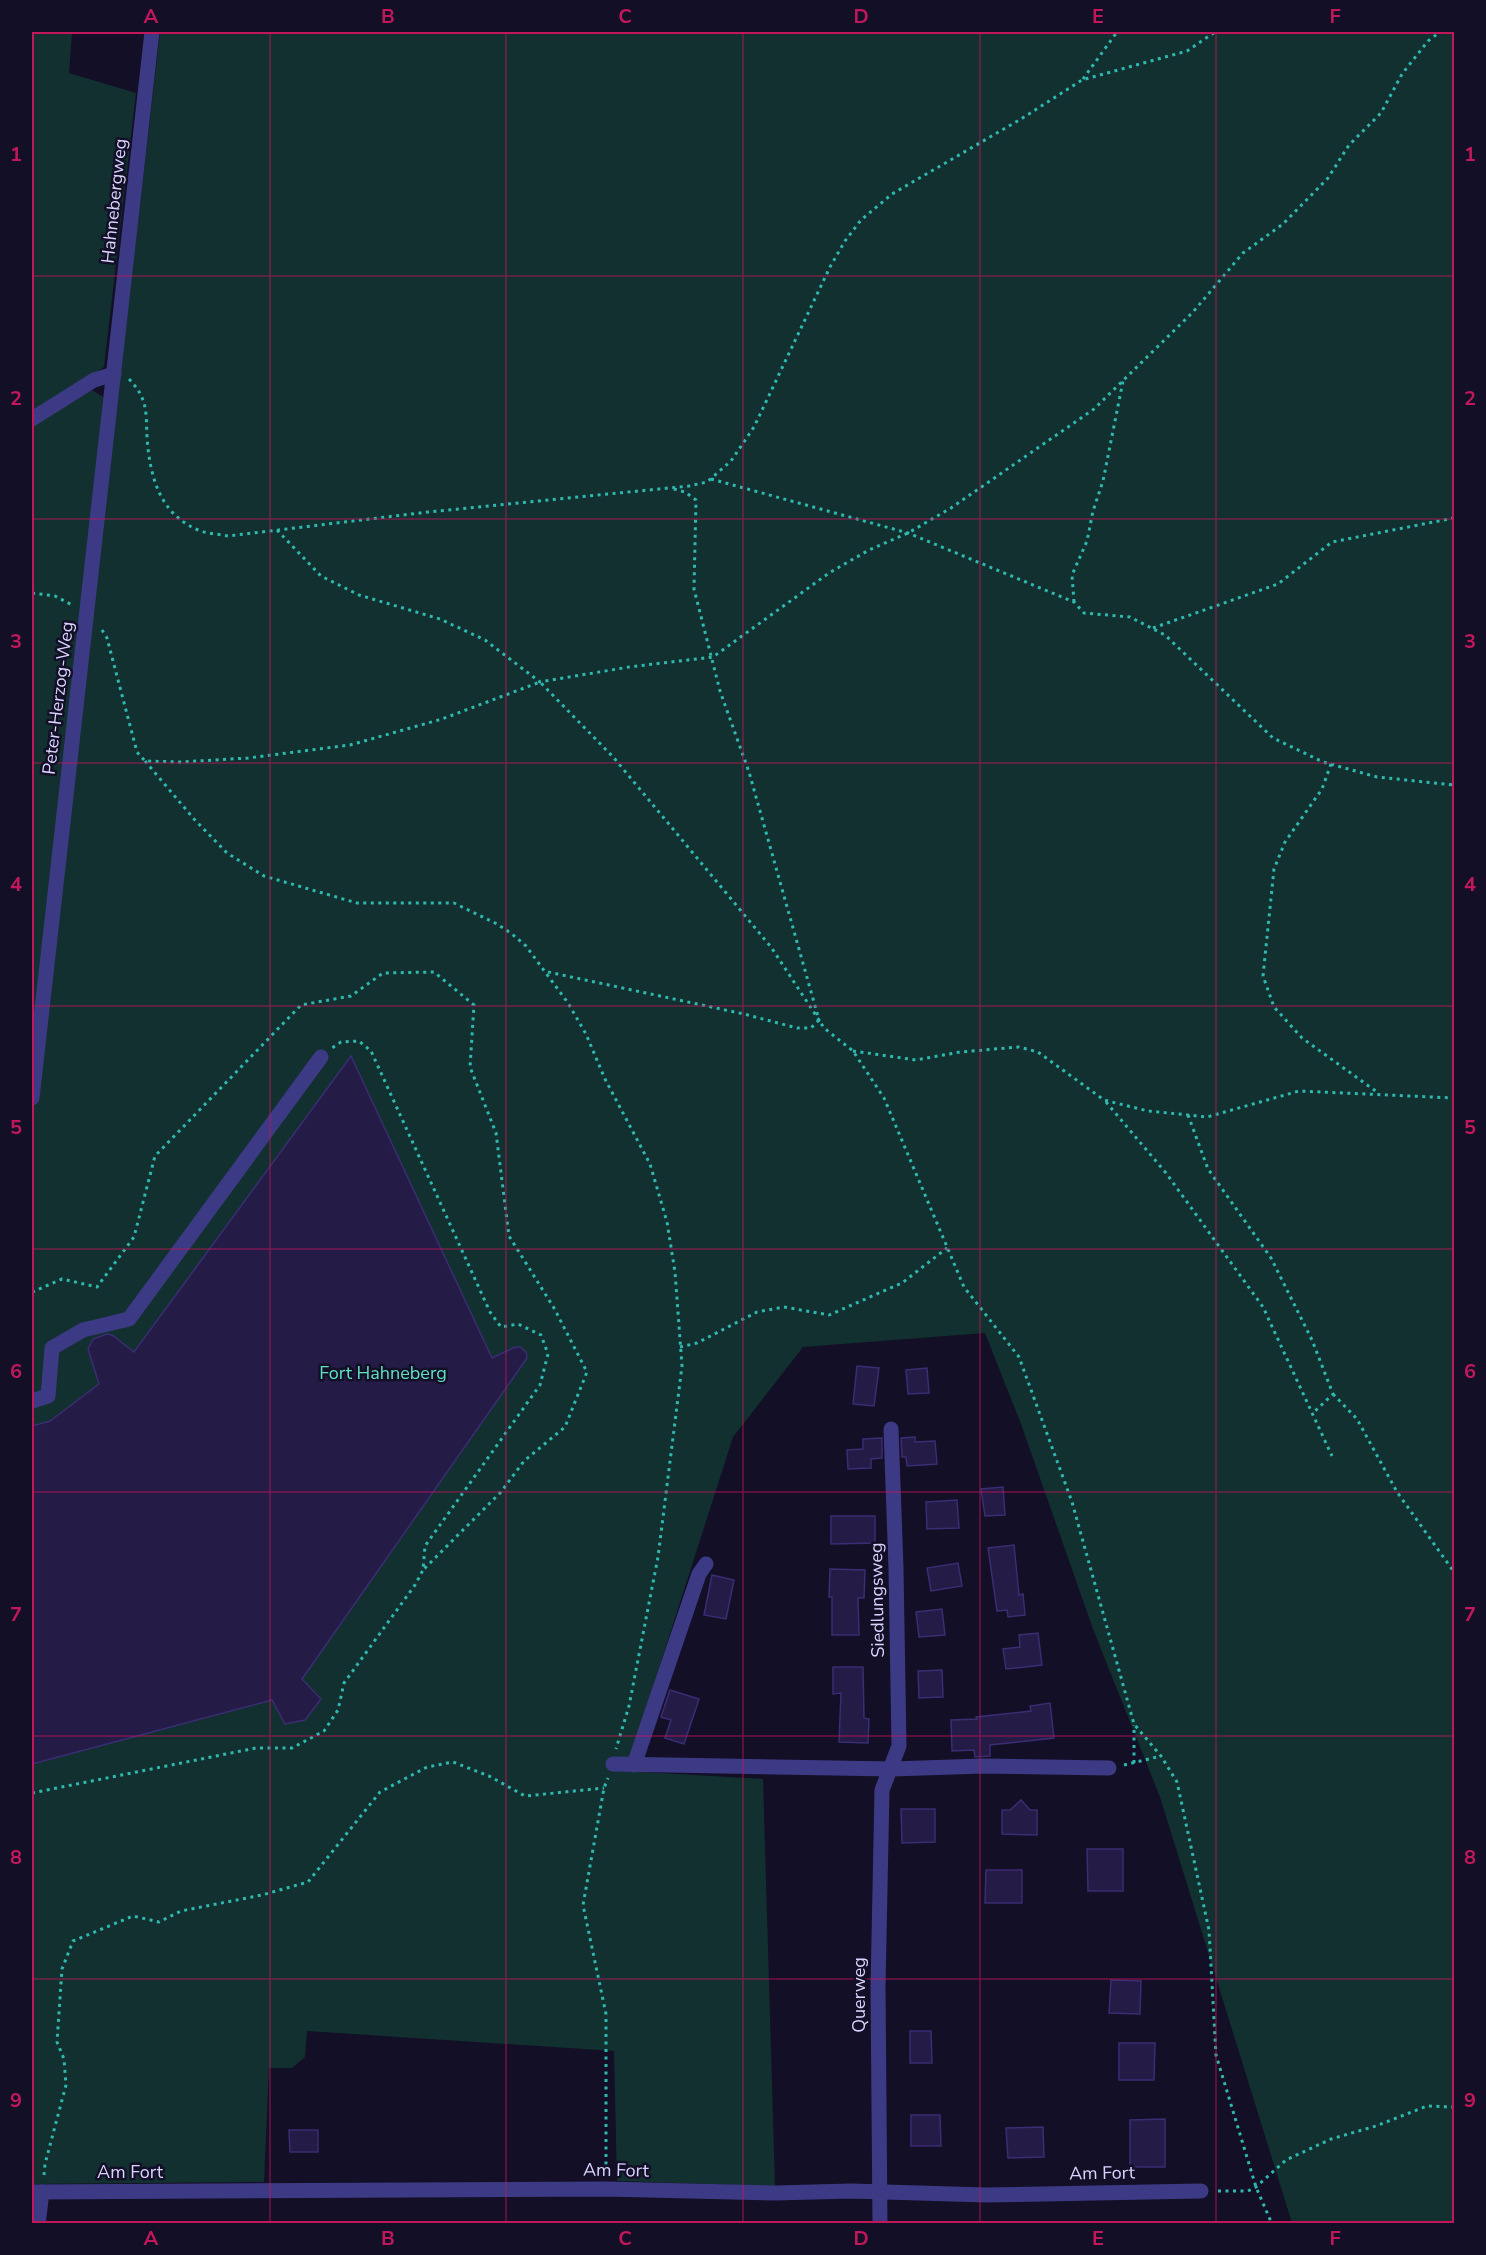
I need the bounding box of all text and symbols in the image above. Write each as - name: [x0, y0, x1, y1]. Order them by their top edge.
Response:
- text: A: [144, 3, 159, 30]
- text: B: [381, 3, 395, 30]
- text: C: [618, 3, 632, 30]
- text: D: [853, 3, 869, 30]
- text: E: [1092, 3, 1104, 30]
- text: F: [1329, 3, 1341, 30]
- street label: Hahnebergweg: [96, 137, 132, 265]
- text: 1: [10, 141, 22, 168]
- text: 1: [1464, 141, 1476, 168]
- text: 2: [10, 385, 22, 412]
- text: 2: [1464, 385, 1476, 412]
- street label: Peter-Herzog-Weg: [37, 620, 79, 776]
- text: 3: [10, 628, 22, 655]
- text: 3: [1464, 628, 1476, 655]
- text: 4: [10, 871, 22, 898]
- text: 4: [1464, 871, 1476, 898]
- text: 5: [10, 1114, 22, 1141]
- text: 5: [1464, 1114, 1476, 1141]
- text: 6: [10, 1358, 22, 1385]
- text: 6: [1464, 1358, 1476, 1385]
- park label: Fort Hahneberg: [319, 1361, 447, 1385]
- street label: Siedlungsweg: [864, 1542, 890, 1658]
- text: 7: [10, 1601, 22, 1628]
- text: 7: [1464, 1601, 1476, 1628]
- text: 8: [10, 1844, 22, 1871]
- text: 8: [1464, 1844, 1476, 1871]
- street label: Querweg: [847, 1957, 871, 2033]
- text: 9: [10, 2087, 22, 2114]
- text: 9: [1464, 2087, 1476, 2114]
- street label: Am Fort: [583, 2157, 650, 2183]
- street label: Am Fort: [97, 2160, 164, 2184]
- street label: Am Fort: [1069, 2160, 1136, 2186]
- text: A: [144, 2225, 159, 2252]
- text: B: [381, 2225, 395, 2252]
- text: C: [618, 2225, 632, 2252]
- text: D: [853, 2225, 869, 2252]
- text: E: [1092, 2225, 1104, 2252]
- text: F: [1329, 2225, 1341, 2252]

